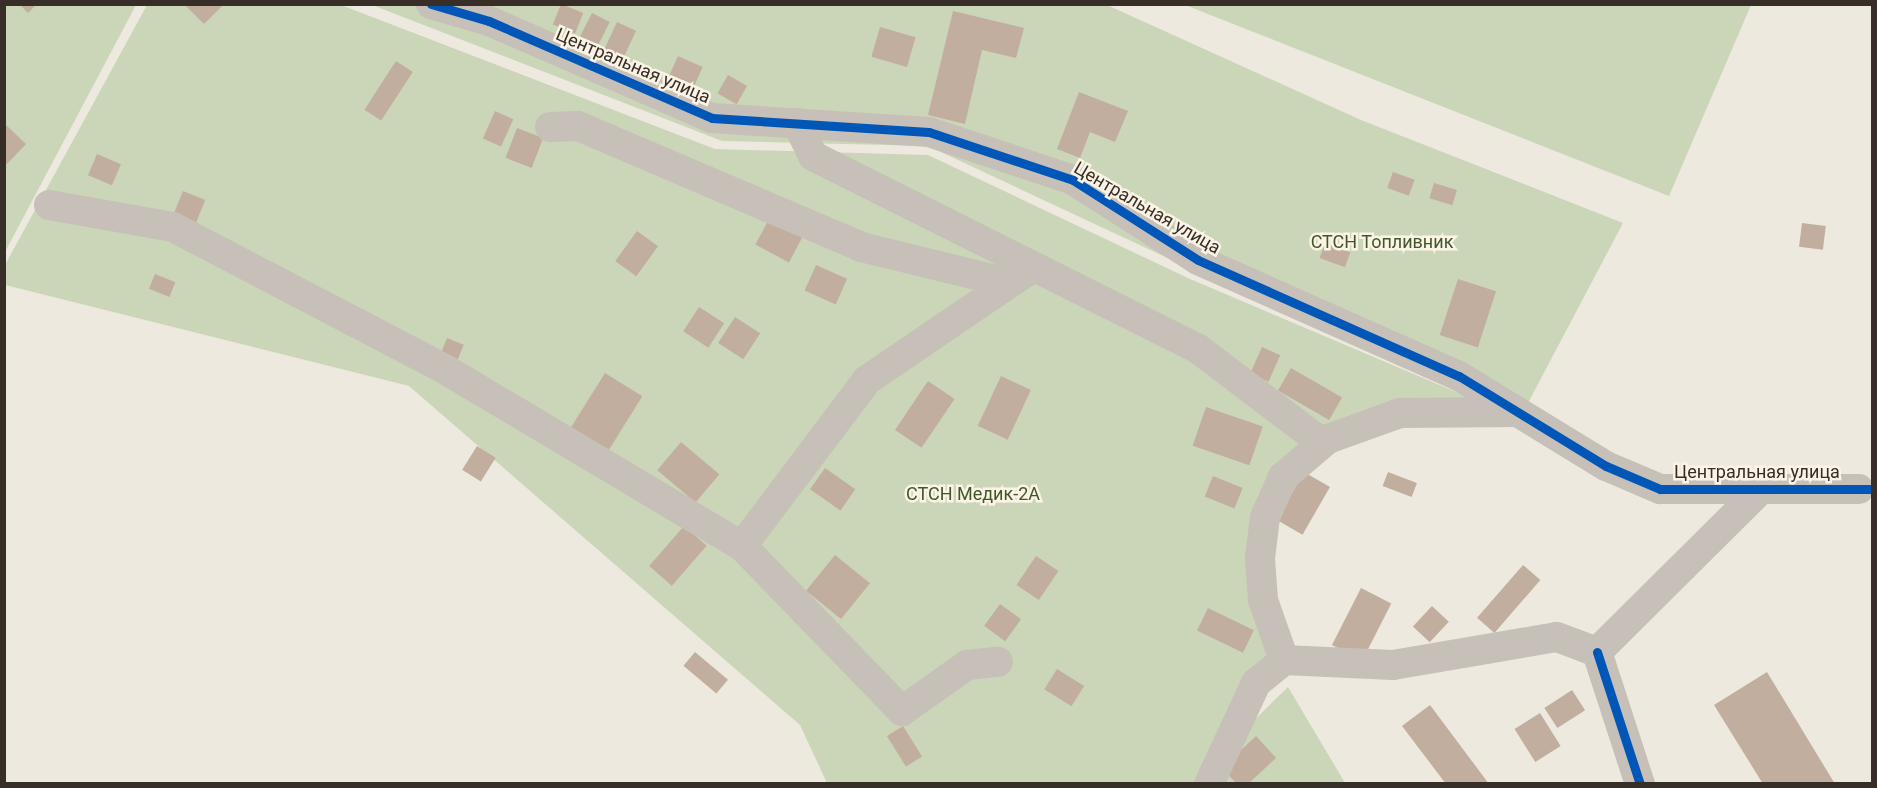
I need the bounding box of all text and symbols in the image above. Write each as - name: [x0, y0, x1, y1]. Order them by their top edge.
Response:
- street label: Центральная улица: [552, 24, 714, 108]
- street label: Центральная улица: [1070, 157, 1224, 259]
- park label: СТСН Топливник: [1310, 231, 1454, 253]
- street label: Центральная улица: [1674, 461, 1840, 483]
- park label: СТСН Медик-2А: [906, 483, 1040, 505]

